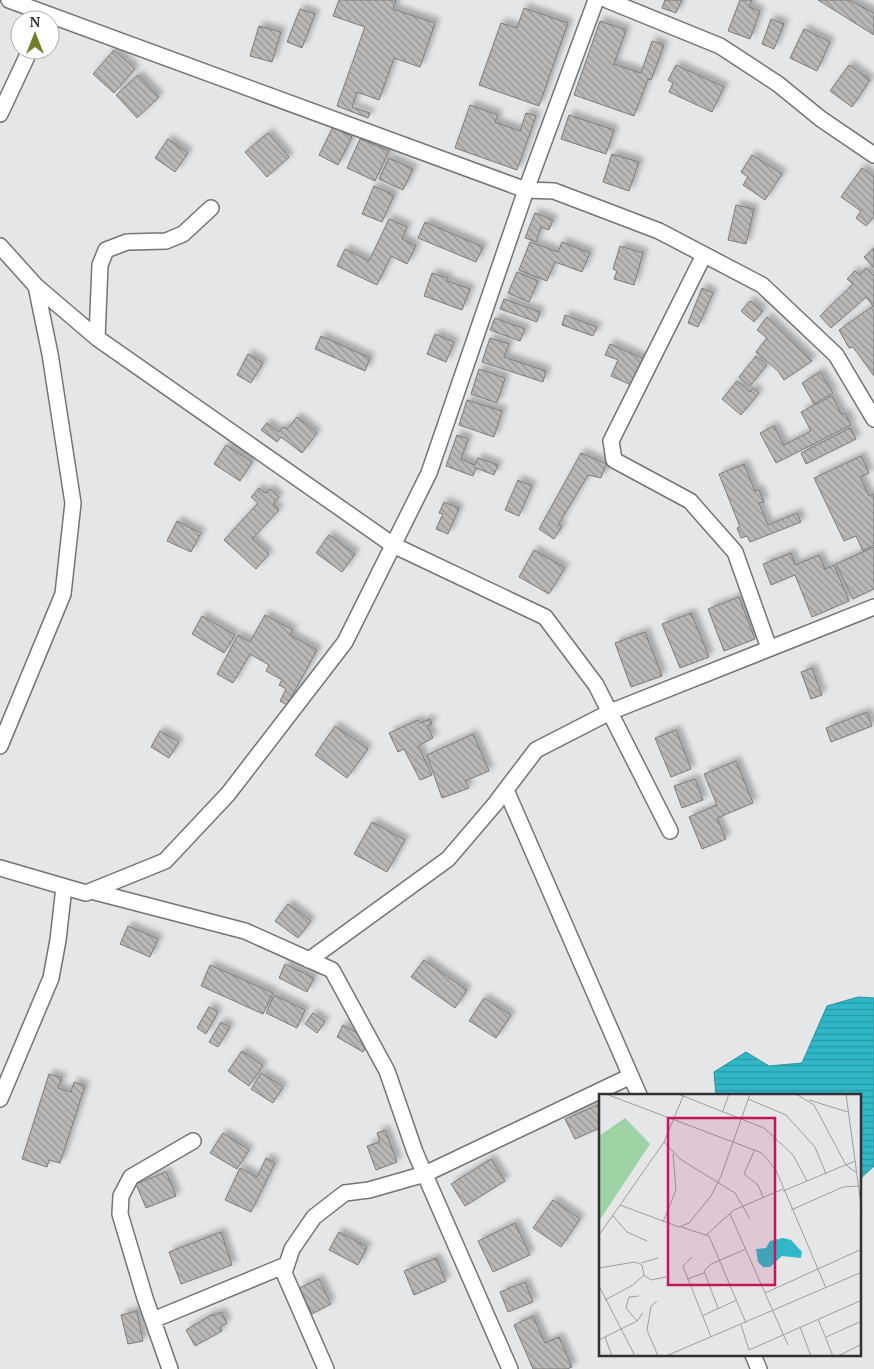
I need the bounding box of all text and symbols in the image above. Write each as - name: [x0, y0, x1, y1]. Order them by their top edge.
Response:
- north arrow: [10, 10, 60, 60]
- text: N: [30, 12, 41, 31]
- inset map: [599, 1094, 862, 1356]

